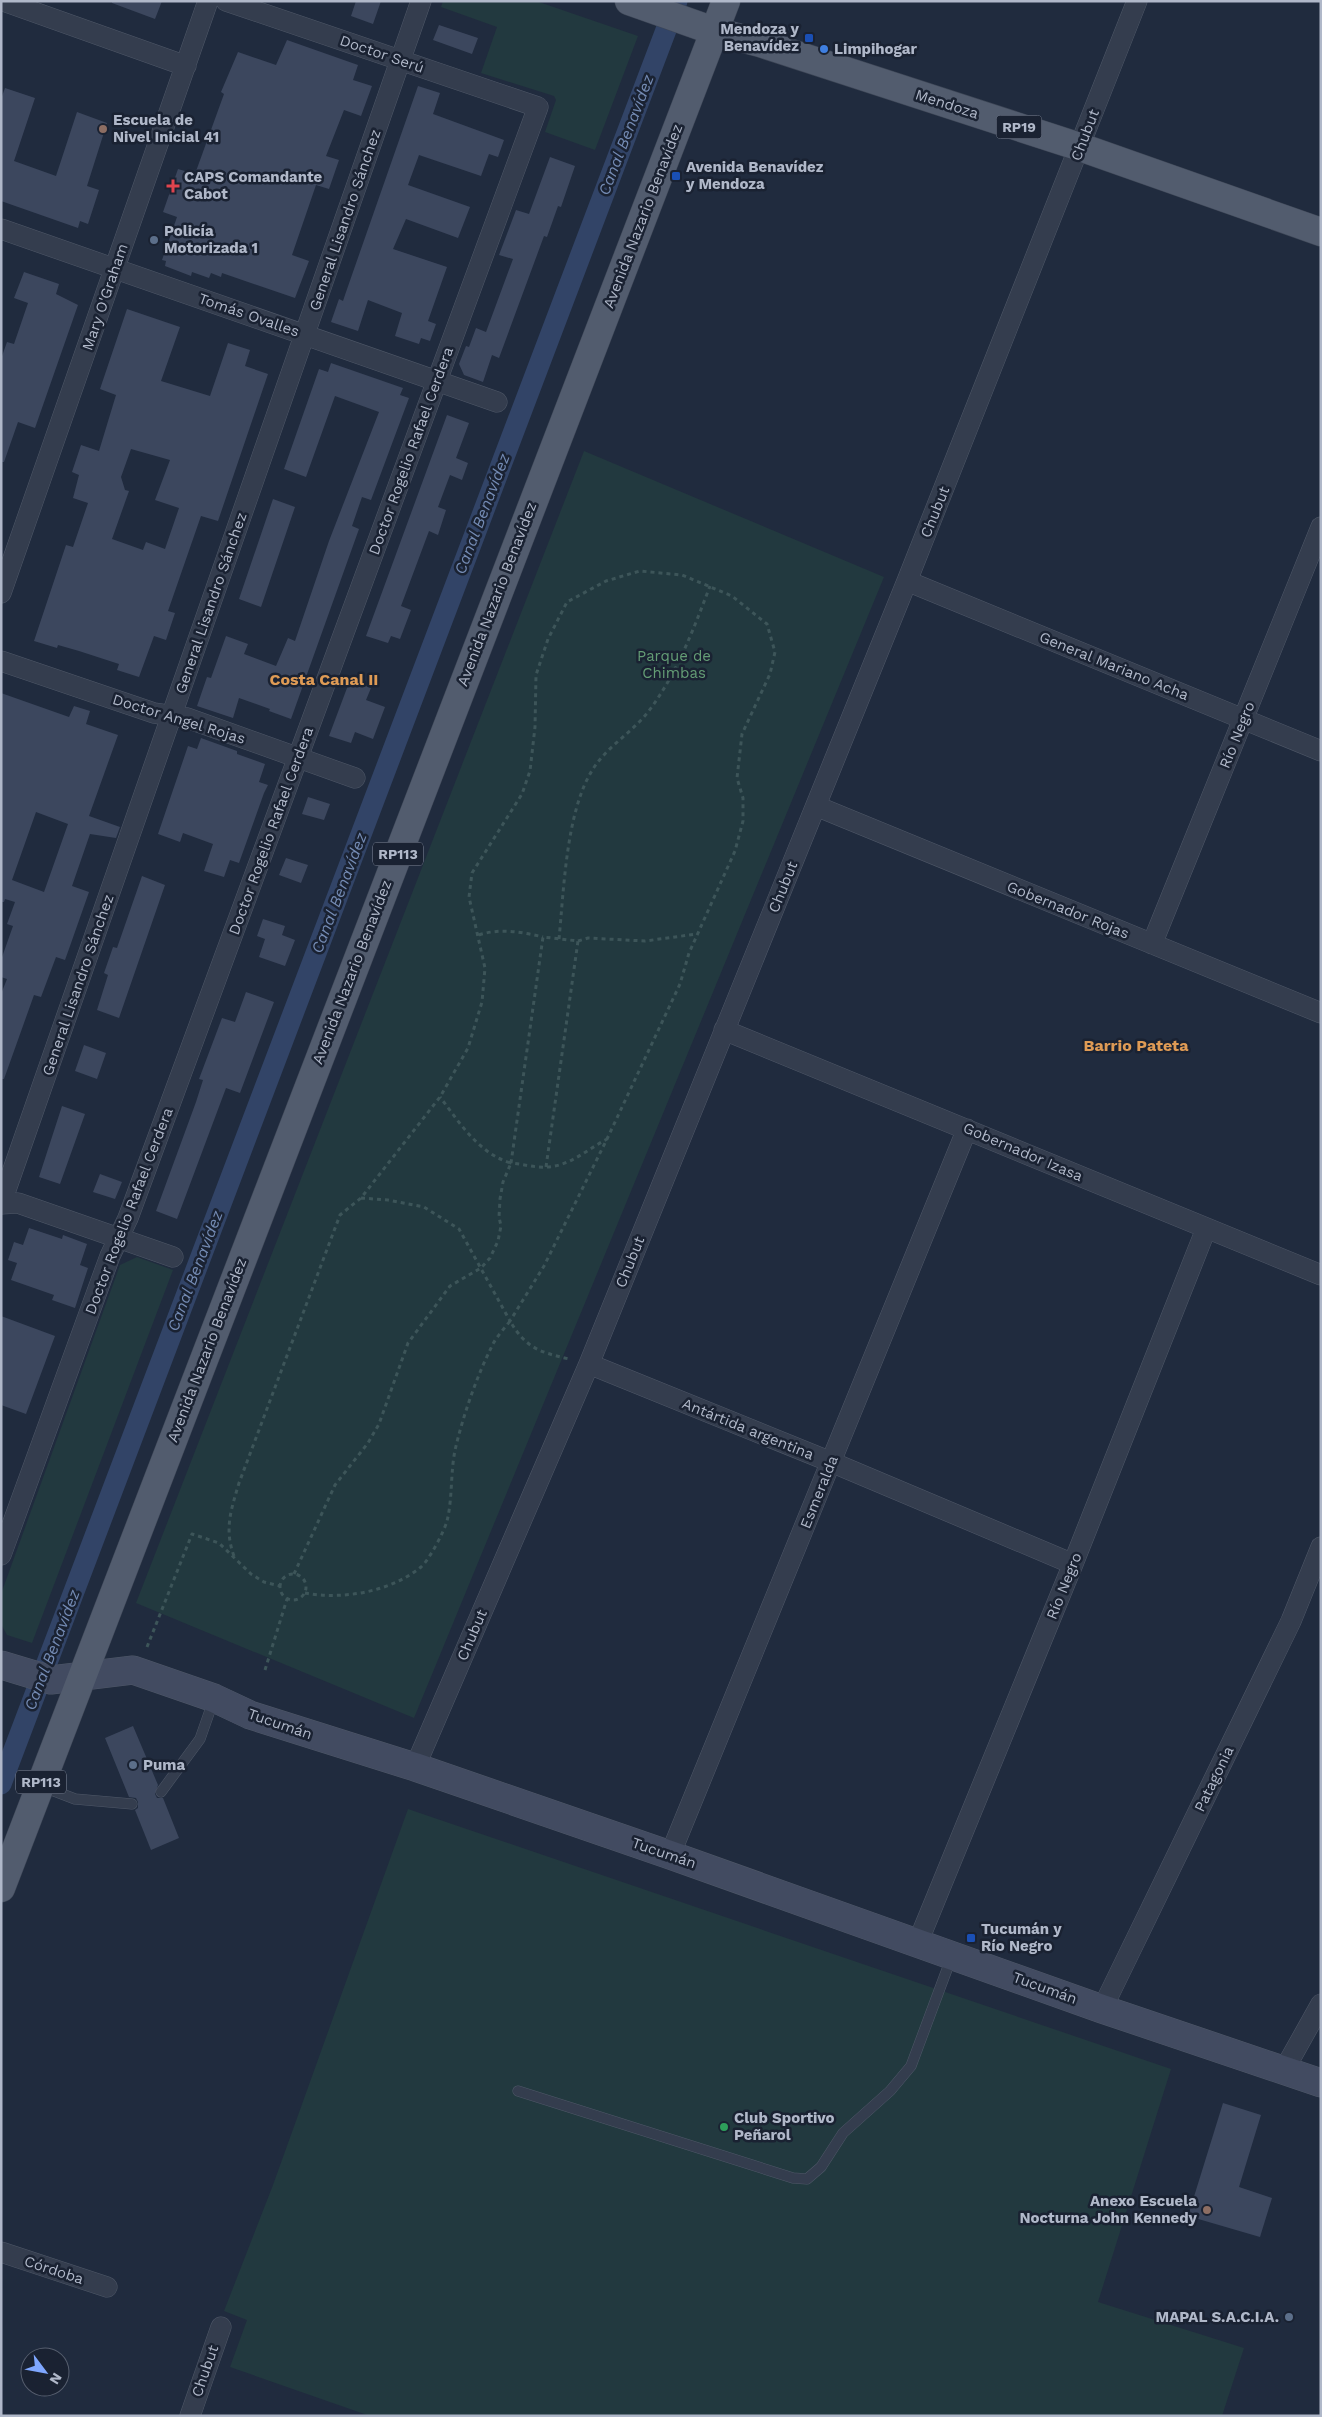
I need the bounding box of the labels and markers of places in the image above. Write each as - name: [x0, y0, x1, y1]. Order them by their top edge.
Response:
- place label: Mendoza y Benavídez: [720, 20, 800, 55]
- marker: Mendoza y Benavídez: [803, 32, 815, 44]
- place label: Limpihogar: [834, 40, 918, 58]
- marker: Limpihogar: [818, 43, 830, 55]
- place label: Escuela de Nivel Inicial 41: [113, 111, 219, 146]
- marker: Escuela de Nivel Inicial 41: [97, 123, 109, 135]
- place label: Avenida Benavídez y Mendoza: [685, 158, 824, 193]
- place label: CAPS Comandante Cabot: [184, 168, 323, 203]
- marker: Avenida Benavídez y Mendoza: [670, 170, 682, 182]
- marker: CAPS Comandante Cabot: [166, 179, 180, 193]
- place label: Policía Motorizada 1: [164, 222, 258, 257]
- marker: Policía Motorizada 1: [148, 234, 160, 246]
- place label: Puma: [143, 1756, 185, 1774]
- marker: Puma: [127, 1759, 139, 1771]
- place label: Tucumán y Río Negro: [981, 1920, 1062, 1955]
- marker: Tucumán y Río Negro: [965, 1932, 977, 1944]
- place label: Club Sportivo Peñarol: [734, 2109, 835, 2144]
- marker: Club Sportivo Peñarol: [718, 2121, 730, 2133]
- place label: Anexo Escuela Nocturna John Kennedy: [1020, 2192, 1198, 2227]
- marker: Anexo Escuela Nocturna John Kennedy: [1201, 2204, 1213, 2216]
- place label: MAPAL S.A.C.I.A.: [1156, 2308, 1279, 2326]
- marker: MAPAL S.A.C.I.A.: [1283, 2311, 1295, 2323]

